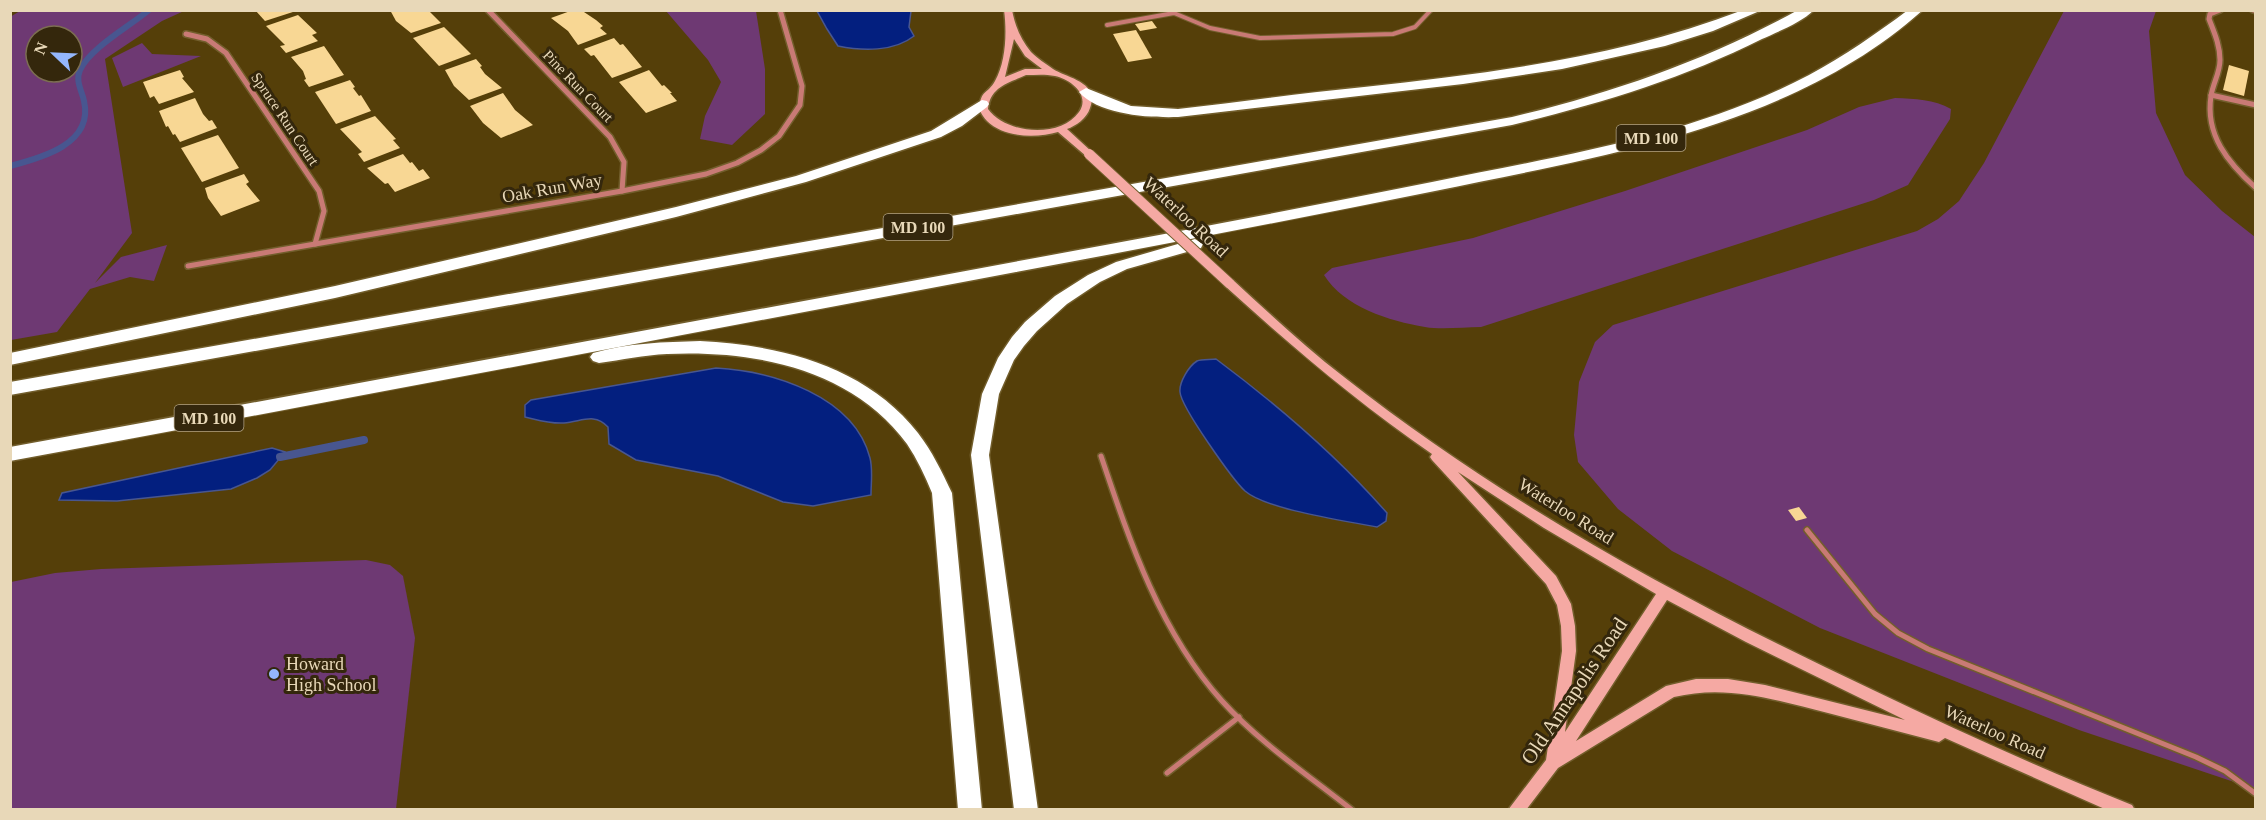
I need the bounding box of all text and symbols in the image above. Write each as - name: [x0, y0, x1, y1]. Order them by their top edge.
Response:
- north arrow: [24, 24, 84, 84]
- text: N: [31, 39, 51, 57]
- street label: Pine Run Court: [540, 47, 617, 126]
- street label: Spruce Run Court: [248, 70, 322, 169]
- road number: MD 100: [1616, 125, 1686, 151]
- street label: Oak Run Way: [500, 169, 604, 207]
- street label: Waterloo Road: [1140, 173, 1232, 261]
- road number: MD 100: [884, 214, 952, 240]
- road number: MD 100: [174, 405, 244, 431]
- street label: Waterloo Road: [1515, 474, 1617, 548]
- street label: Old Annapolis Road: [1516, 613, 1632, 769]
- place label: Howard High School: [286, 654, 377, 695]
- marker: Howard High School: [267, 667, 281, 681]
- street label: Waterloo Road: [1942, 701, 2048, 763]

